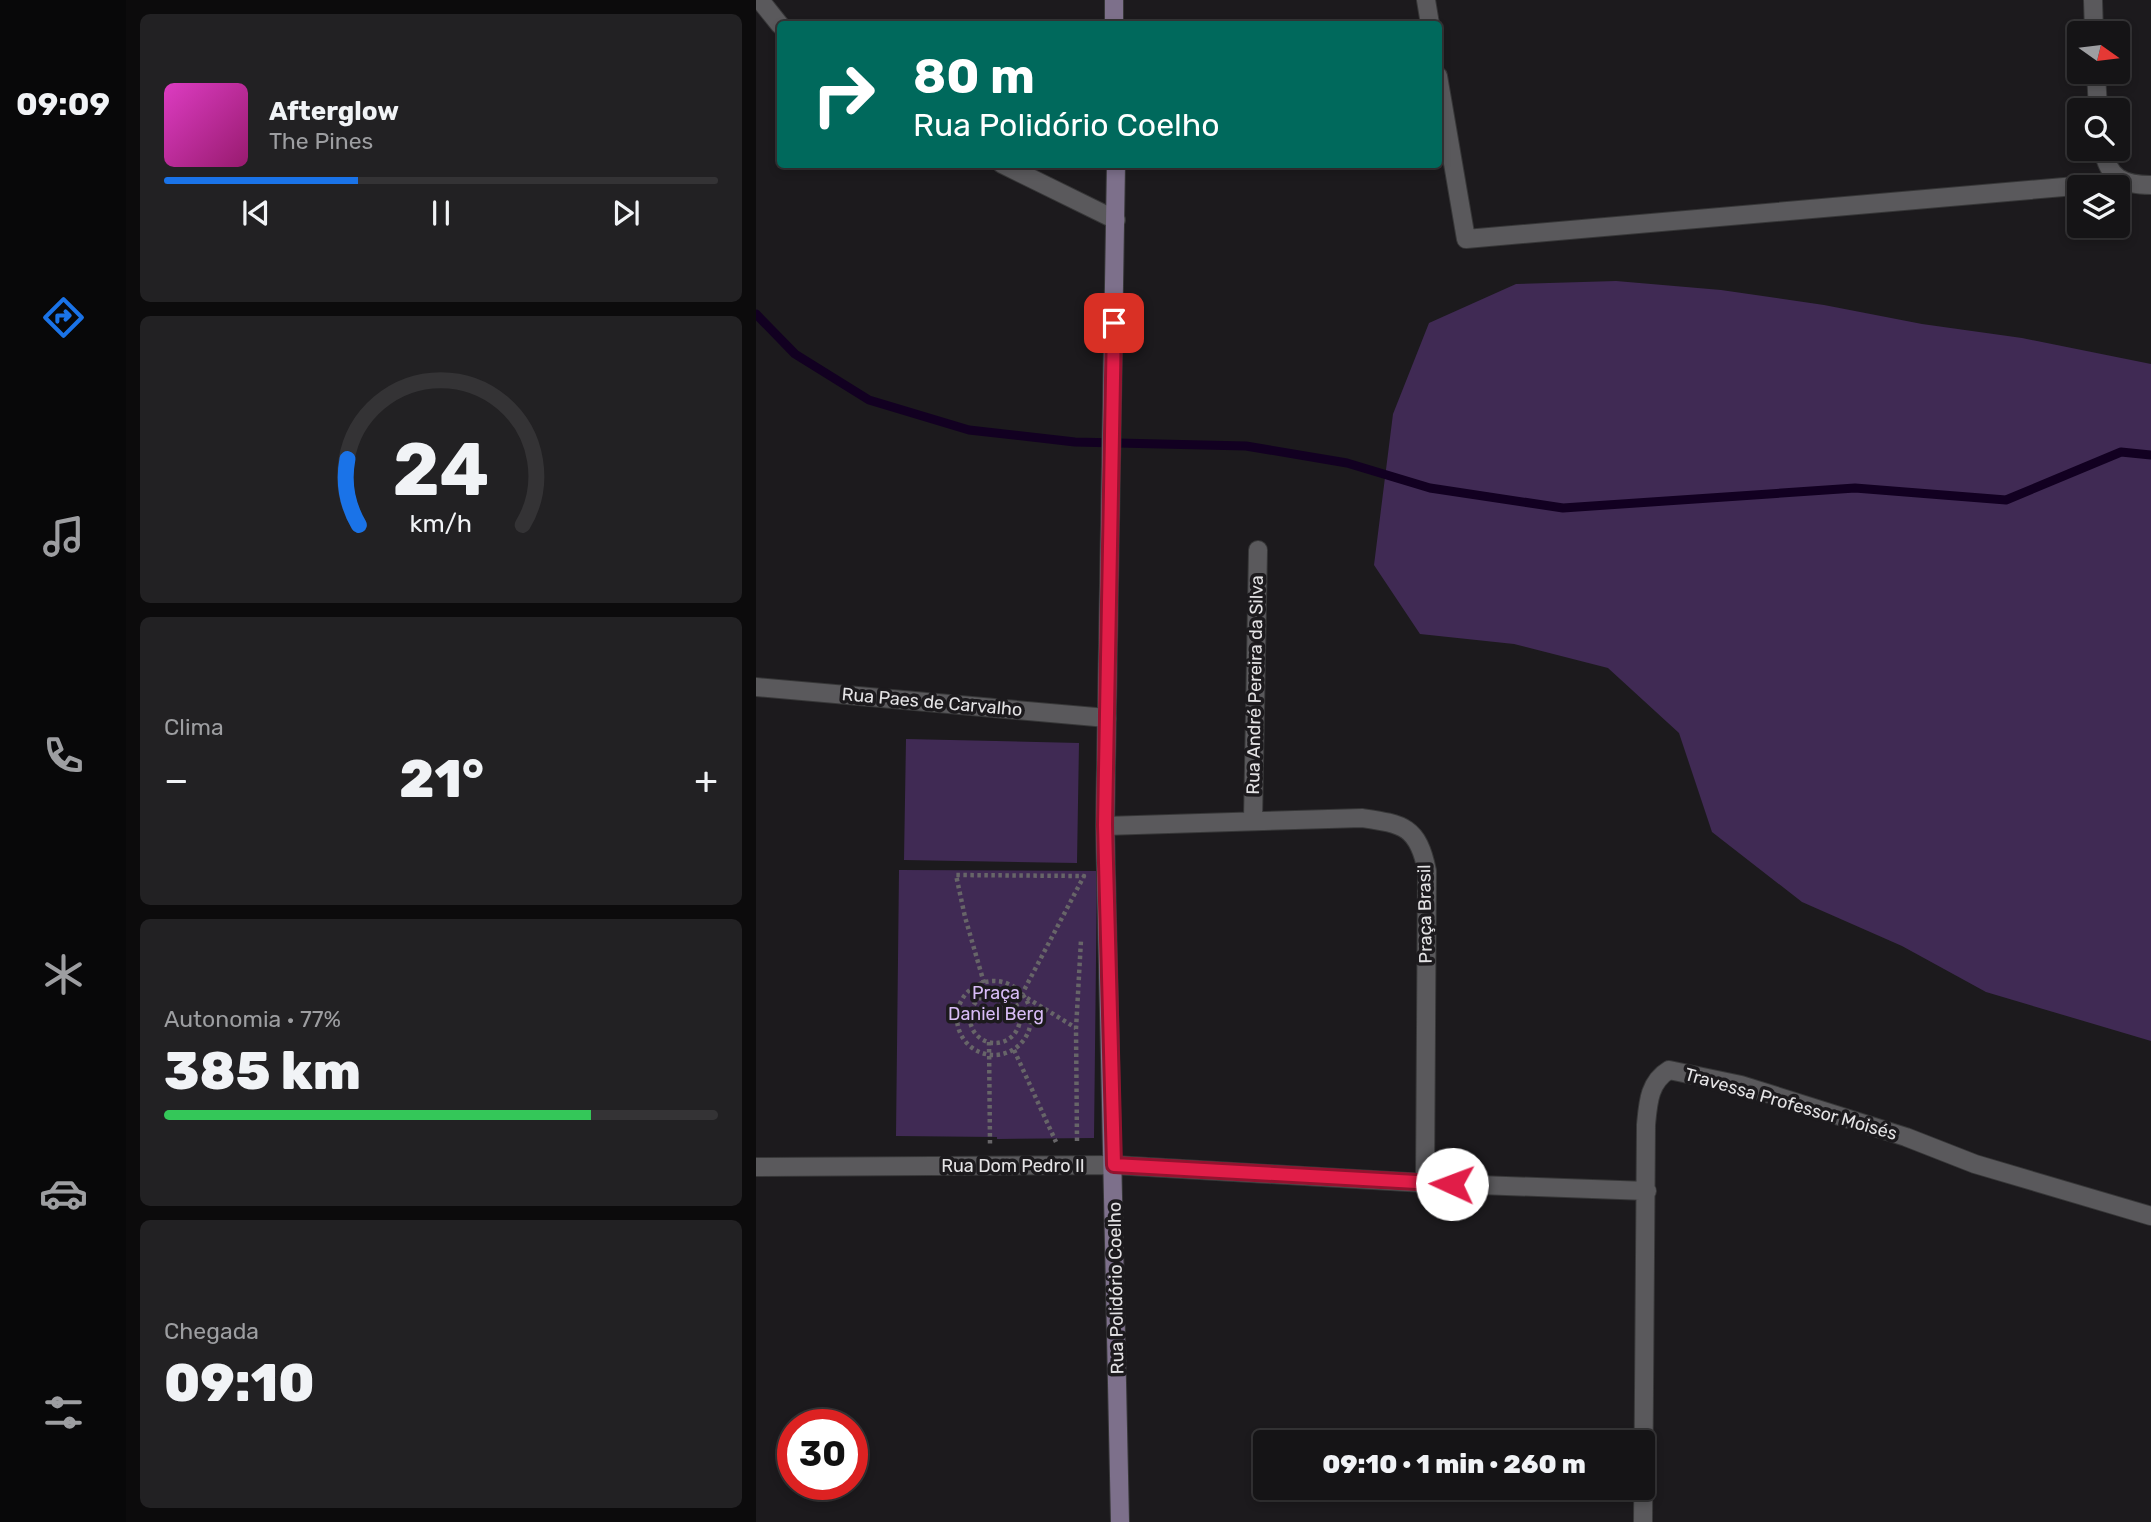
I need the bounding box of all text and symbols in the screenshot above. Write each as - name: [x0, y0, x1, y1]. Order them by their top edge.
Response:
- north arrow: [2067, 21, 2130, 84]
- map controls: [2067, 21, 2130, 238]
- text: 80 m: [913, 47, 1035, 105]
- icon: right: [798, 49, 889, 140]
- text: 09:09: [16, 85, 110, 123]
- text: Afterglow: [269, 96, 399, 127]
- button: search: [2067, 98, 2130, 161]
- text: Rua Polidório Coelho: [913, 106, 1220, 144]
- text: The Pines: [269, 127, 373, 155]
- button: layers: [2067, 175, 2130, 238]
- icon: previous: [237, 194, 275, 232]
- icon: pause: [422, 194, 460, 232]
- icon: next: [607, 194, 645, 232]
- icon: directions: [39, 293, 88, 342]
- pin: [1084, 293, 1144, 353]
- icon: arrive: [1095, 304, 1133, 342]
- text: 24: [393, 428, 489, 514]
- text: km/h: [410, 509, 472, 538]
- icon: music: [39, 512, 88, 561]
- street label: Rua André Pereira da Silva: [1242, 575, 1268, 795]
- street label: Rua Paes de Carvalho: [841, 683, 1023, 721]
- text: Clima: [164, 713, 224, 741]
- icon: phone: [39, 731, 88, 780]
- text: 21°: [399, 748, 484, 810]
- text: −: [164, 757, 189, 803]
- text: +: [694, 757, 718, 803]
- street label: Praça Brasil: [1413, 864, 1437, 964]
- icon: climate: [39, 950, 88, 999]
- park label: Praça Daniel Berg: [948, 982, 1044, 1025]
- text: Autonomia · 77%: [164, 1005, 341, 1033]
- text: 385 km: [164, 1040, 361, 1102]
- street label: Travessa Professor Moisés: [1682, 1063, 1900, 1145]
- position arrow: [1415, 1147, 1489, 1221]
- street label: Rua Dom Pedro II: [941, 1155, 1085, 1177]
- icon: car: [39, 1169, 88, 1218]
- street label: Rua Polidório Coelho: [1103, 1202, 1129, 1374]
- text: Chegada: [164, 1317, 259, 1345]
- text: 09:10: [164, 1352, 315, 1414]
- icon: filters: [39, 1388, 88, 1437]
- speed limit sign: 30: [777, 1409, 868, 1500]
- text: 09:10 · 1 min · 260 m: [1322, 1449, 1586, 1480]

